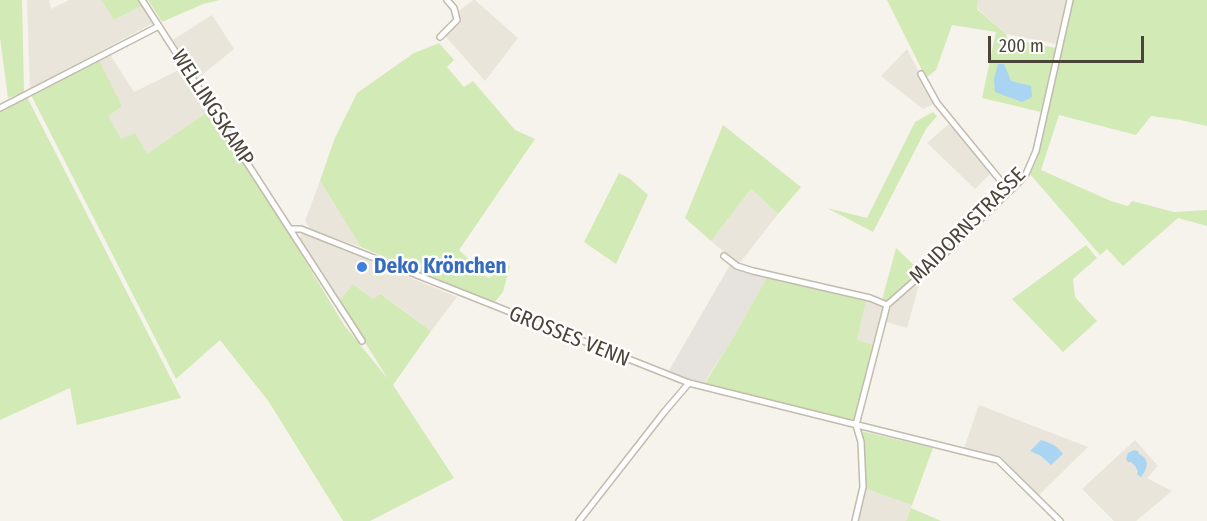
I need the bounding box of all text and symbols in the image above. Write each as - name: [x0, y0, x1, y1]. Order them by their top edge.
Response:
- scale bar: [991, 24, 1147, 62]
- text: 200 m: [999, 35, 1044, 57]
- street label: WELLINGSKAMP: [165, 45, 259, 171]
- street label: MAIDORNSTRASSE: [905, 163, 1031, 289]
- place label: Deko Krönchen: [374, 254, 506, 280]
- marker: Deko Krönchen: [355, 260, 369, 274]
- street label: GROSSES VENN: [505, 301, 633, 373]

